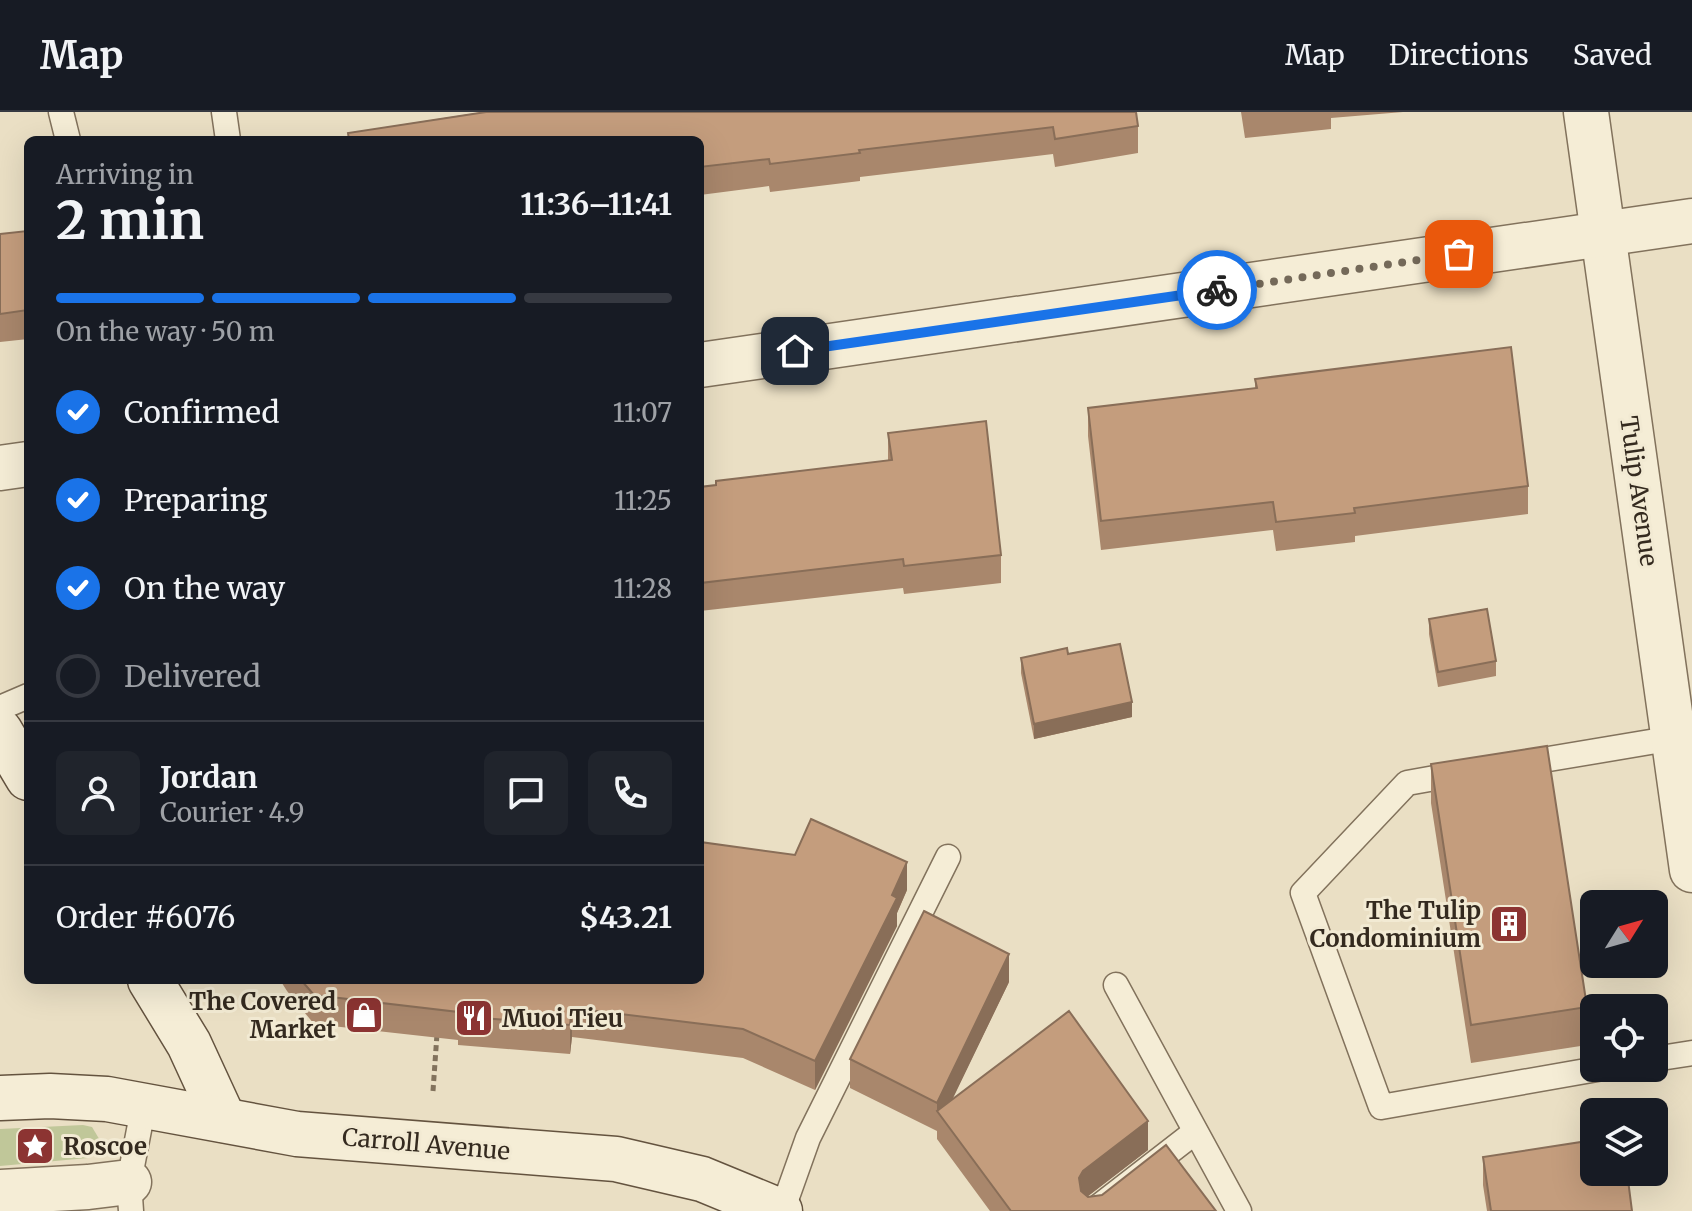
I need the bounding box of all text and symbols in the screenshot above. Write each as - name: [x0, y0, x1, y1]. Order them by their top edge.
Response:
- text: Map: [40, 32, 124, 79]
- text: Map: [1285, 37, 1345, 73]
- text: Directions: [1389, 37, 1529, 73]
- text: Saved: [1573, 37, 1652, 73]
- text: Arriving in: [56, 158, 194, 191]
- text: 11:36–11:41: [520, 185, 672, 223]
- text: 2 min: [56, 188, 204, 253]
- pin: [1425, 220, 1493, 288]
- icon: bag: [1437, 232, 1481, 276]
- courier: [1177, 250, 1257, 330]
- icon: bike: [1195, 268, 1239, 312]
- text: On the way · 50 m: [56, 315, 275, 348]
- pin: [761, 317, 829, 385]
- icon: home: [773, 329, 817, 373]
- icon: check: [56, 390, 100, 434]
- text: Confirmed: [124, 393, 279, 431]
- text: 11:07: [613, 396, 672, 429]
- street label: Tulip Avenue: [1613, 414, 1665, 568]
- icon: check: [56, 478, 100, 522]
- text: Preparing: [124, 481, 267, 519]
- text: 11:25: [614, 484, 672, 517]
- icon: check: [56, 566, 100, 610]
- text: On the way: [124, 569, 285, 607]
- text: 11:28: [613, 572, 672, 605]
- text: Delivered: [124, 657, 261, 695]
- button: person: [56, 751, 140, 835]
- button: chat: [484, 751, 568, 835]
- button: phone: [588, 751, 672, 835]
- text: Jordan: [160, 758, 258, 796]
- text: Courier · 4.9: [160, 796, 304, 829]
- north arrow: [1580, 890, 1668, 978]
- map controls: [1580, 890, 1668, 1186]
- place label: The Tulip Condominium: [1310, 895, 1481, 954]
- text: Order #6076: [56, 898, 235, 936]
- text: $43.21: [579, 898, 672, 936]
- building icon: The Tulip Condominium: [1488, 903, 1530, 945]
- place label: The Covered Market: [189, 986, 336, 1045]
- shop icon: The Covered Market: [343, 994, 385, 1036]
- button: locate: [1580, 994, 1668, 1082]
- restaurant icon: Muoi Tieu: [453, 997, 495, 1039]
- place label: Muoi Tieu: [502, 1003, 623, 1034]
- button: layers: [1580, 1098, 1668, 1186]
- street label: Carroll Avenue: [341, 1121, 511, 1167]
- place icon: Roscoe: [14, 1125, 56, 1167]
- place label: Roscoe: [63, 1131, 147, 1162]

